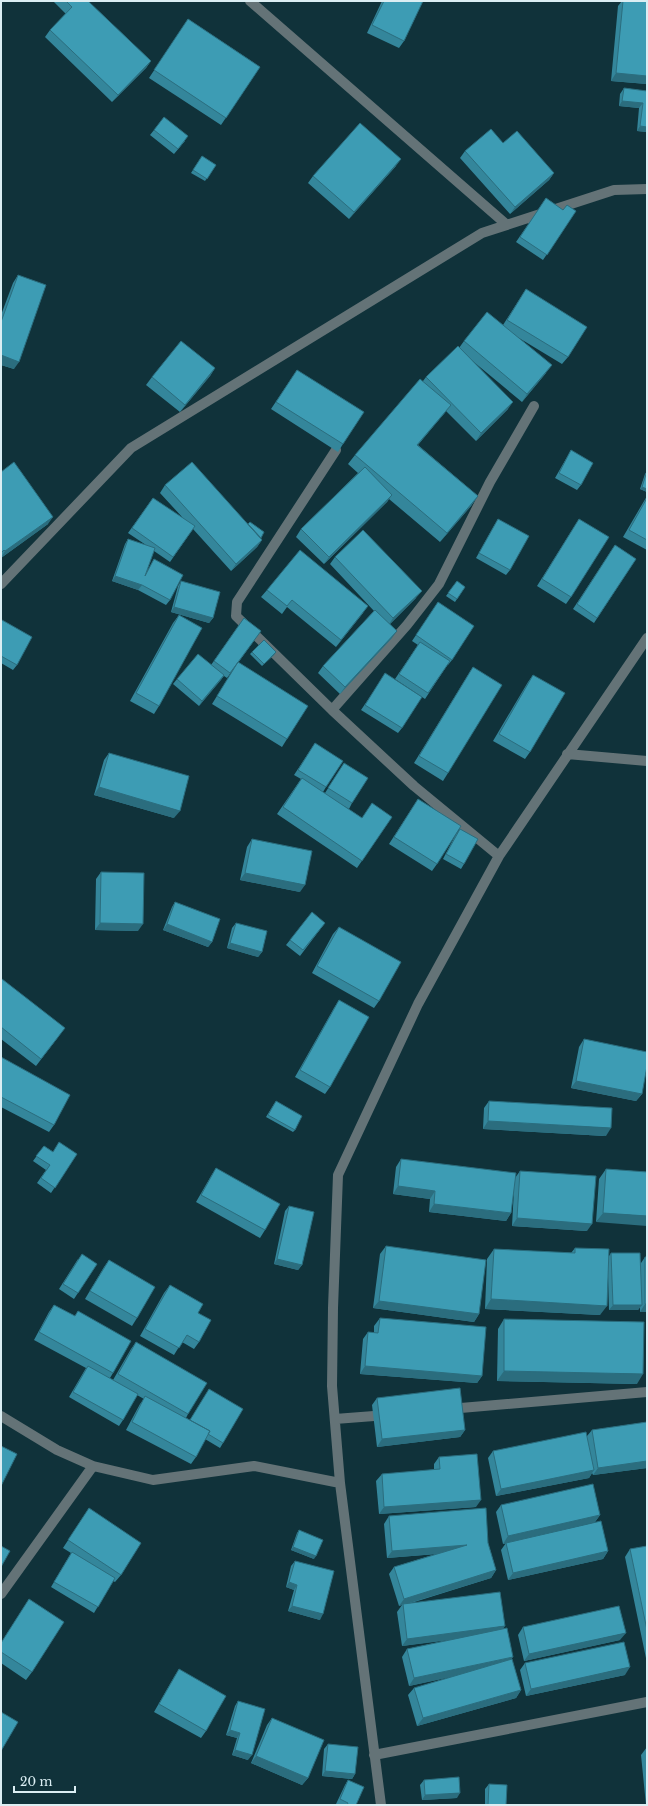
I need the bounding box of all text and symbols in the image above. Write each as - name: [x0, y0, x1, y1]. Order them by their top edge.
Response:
- scale bar: [14, 1768, 75, 1794]
- text: 20 m: [20, 1774, 52, 1789]

